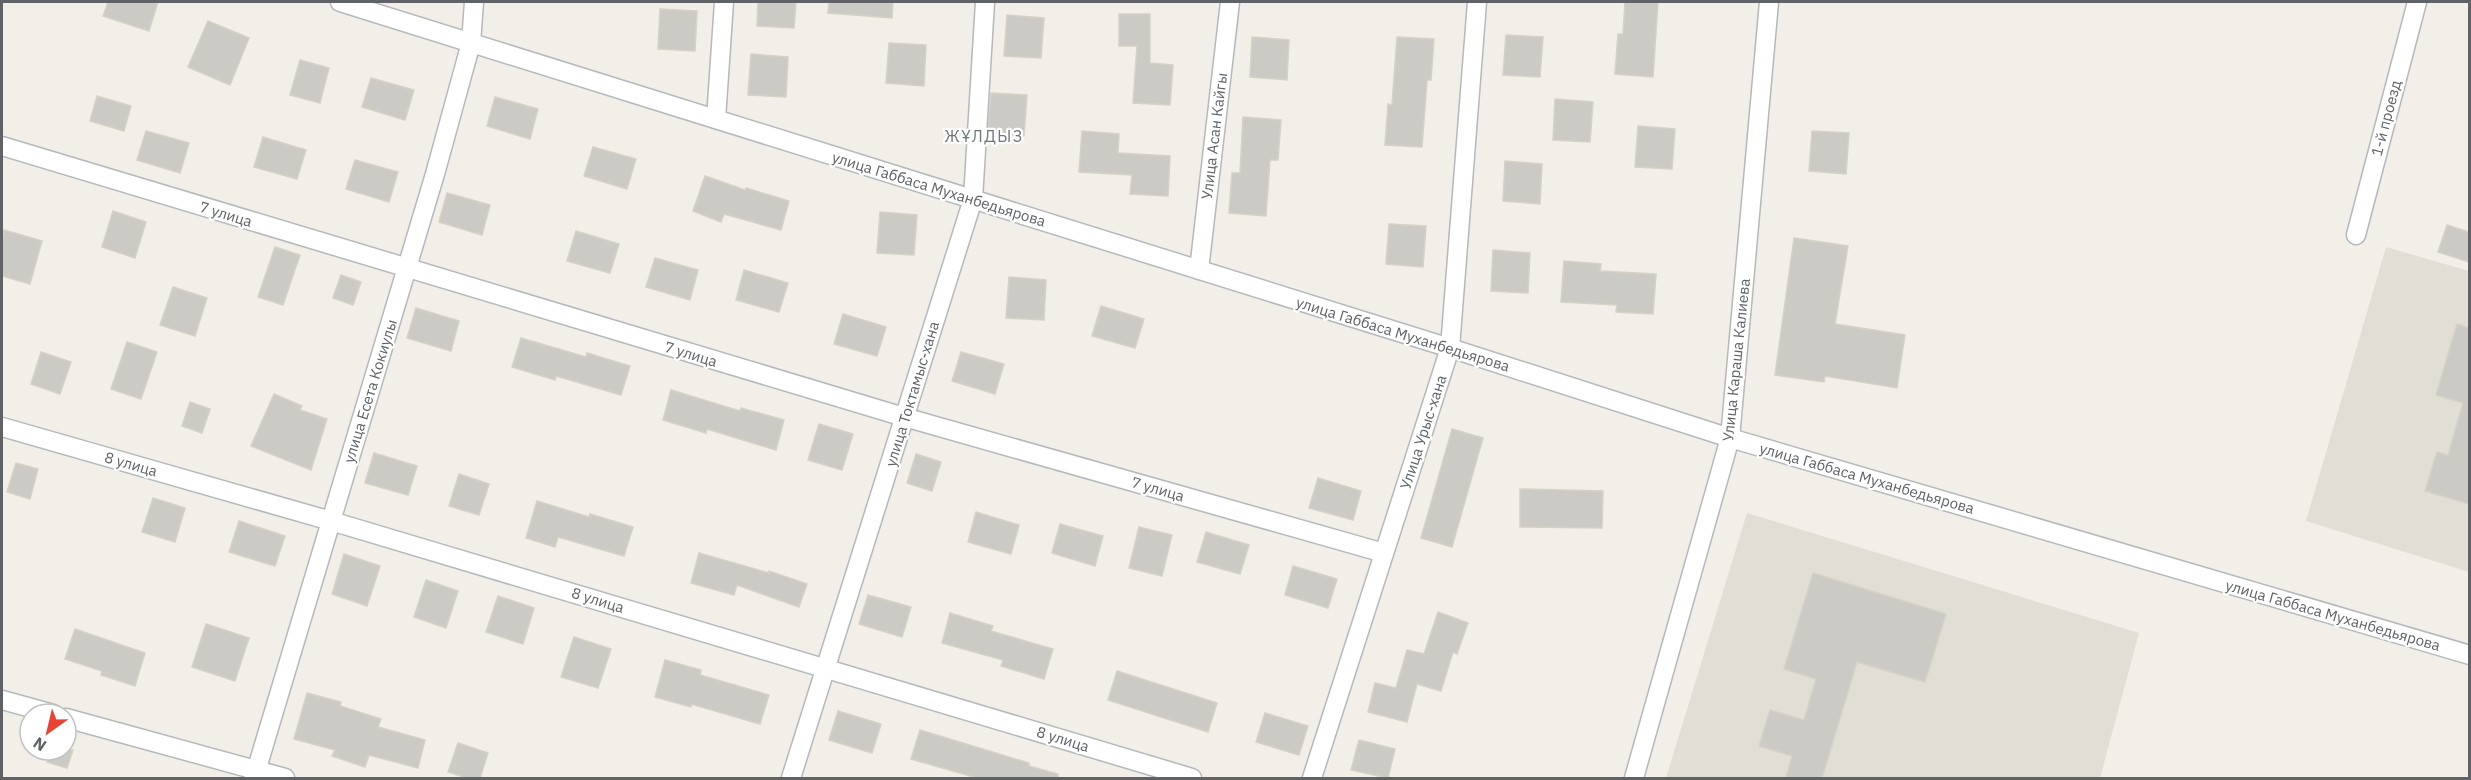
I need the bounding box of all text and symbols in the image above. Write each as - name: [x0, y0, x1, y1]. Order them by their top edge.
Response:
- street label: Улица Асан Кайгы: [1197, 72, 1231, 200]
- street label: 1-й проезд: [2367, 78, 2405, 158]
- district label: ЖҰЛДЫЗ: [944, 126, 1024, 146]
- street label: улица Габбаса Муханбедьярова: [830, 147, 1048, 231]
- street label: 7 улица: [197, 197, 255, 231]
- street label: Улица Караша Калиева: [1718, 278, 1754, 442]
- street label: улица Габбаса Муханбедьярова: [1294, 292, 1512, 376]
- street label: улица Есета Кокиулы: [339, 317, 401, 465]
- street label: улица Токтамыс-хана: [881, 319, 943, 469]
- street label: 7 улица: [662, 337, 720, 371]
- street label: Улица Урыс-хана: [1396, 372, 1450, 492]
- street label: улица Габбаса Муханбедьярова: [1757, 438, 1977, 518]
- street label: 8 улица: [102, 447, 160, 481]
- street label: 7 улица: [1129, 472, 1187, 506]
- street label: улица Габбаса Муханбедьярова: [2223, 575, 2443, 655]
- street label: 8 улица: [569, 583, 627, 617]
- north arrow: [18, 702, 78, 762]
- street label: 8 улица: [1034, 722, 1092, 756]
- text: N: [29, 733, 50, 756]

